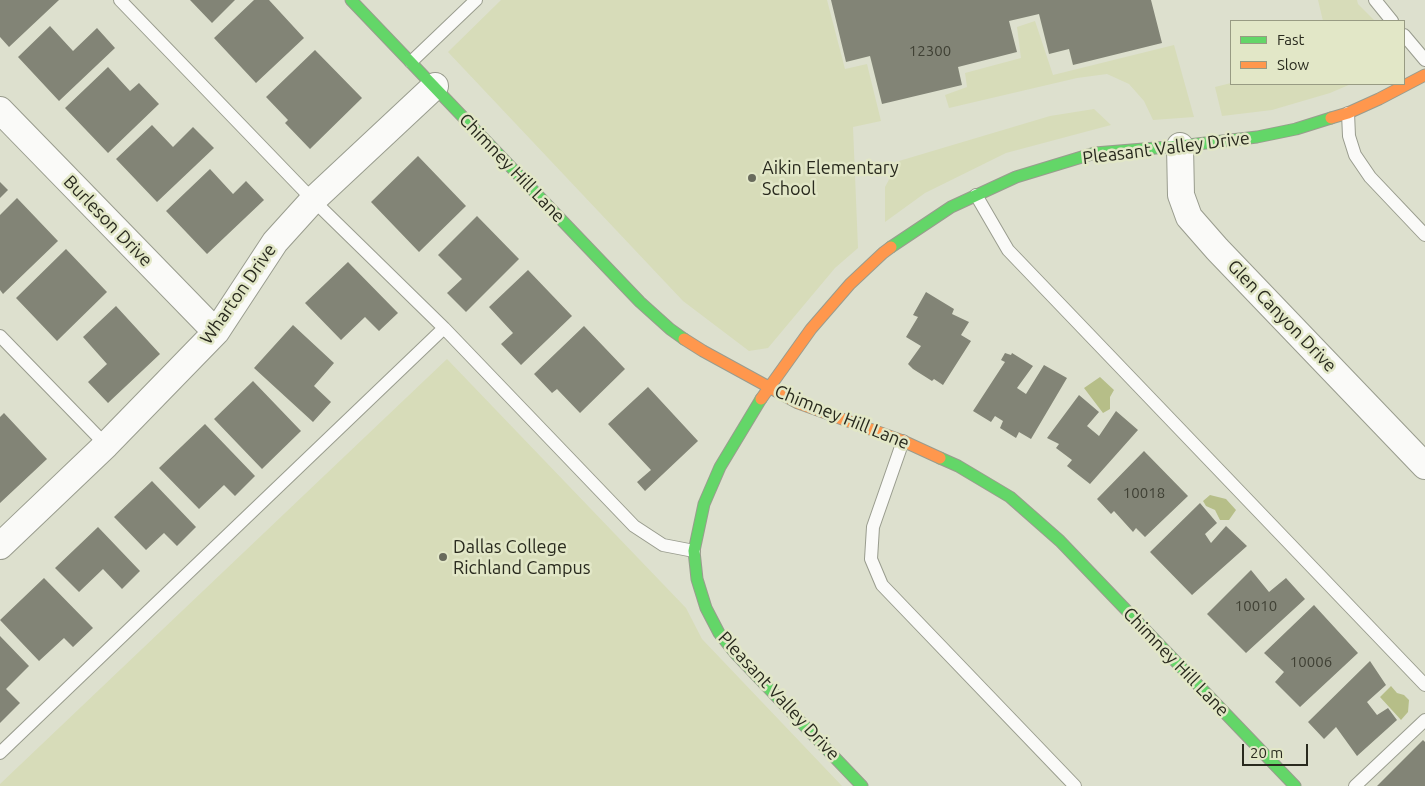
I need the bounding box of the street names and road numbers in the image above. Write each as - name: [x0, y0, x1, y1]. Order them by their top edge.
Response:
- street label: Chimney Hill Lane: [454, 109, 570, 227]
- street label: Pleasant Valley Drive: [1081, 127, 1251, 169]
- street label: Burleson Drive: [59, 171, 157, 271]
- street label: Wharton Drive: [195, 240, 281, 348]
- street label: Glen Canyon Drive: [1223, 255, 1341, 377]
- street label: Chimney Hill Lane: [771, 380, 913, 454]
- street label: Chimney Hill Lane: [1118, 603, 1234, 721]
- street label: Pleasant Valley Drive: [714, 627, 844, 765]

